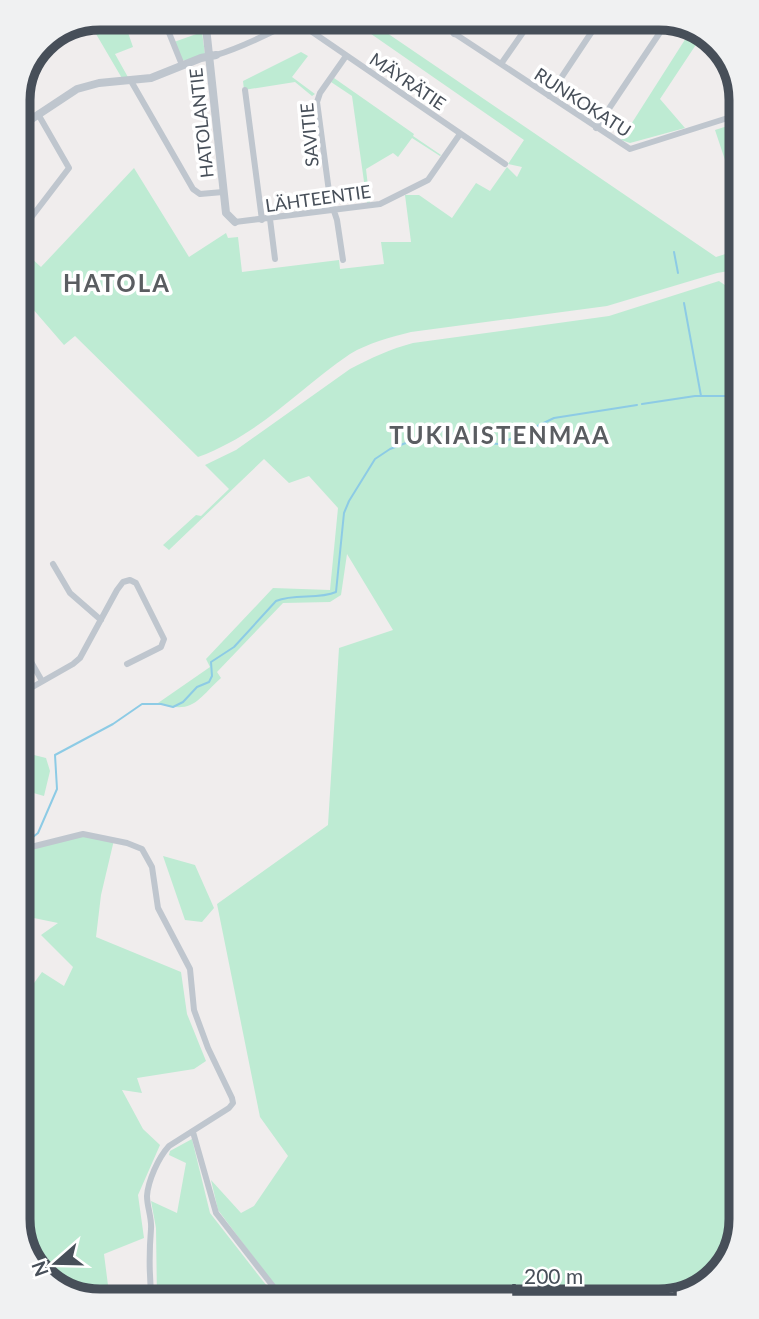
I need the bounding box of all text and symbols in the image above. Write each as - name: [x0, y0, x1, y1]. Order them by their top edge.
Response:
- street label: MÄYRÄTIE: [366, 48, 450, 114]
- street label: RUNKOKATU: [531, 63, 635, 141]
- street label: HATOLANTIE: [184, 67, 218, 179]
- street label: SAVITIE: [295, 102, 323, 168]
- street label: LÄHTEENTIE: [264, 180, 372, 216]
- district label: HATOLA: [63, 268, 171, 297]
- district label: TUKIAISTENMAA: [389, 420, 611, 449]
- north arrow: [21, 1228, 91, 1298]
- scale bar: [514, 1252, 675, 1296]
- text: N: [26, 1258, 53, 1280]
- text: 200 m: [524, 1263, 583, 1288]

